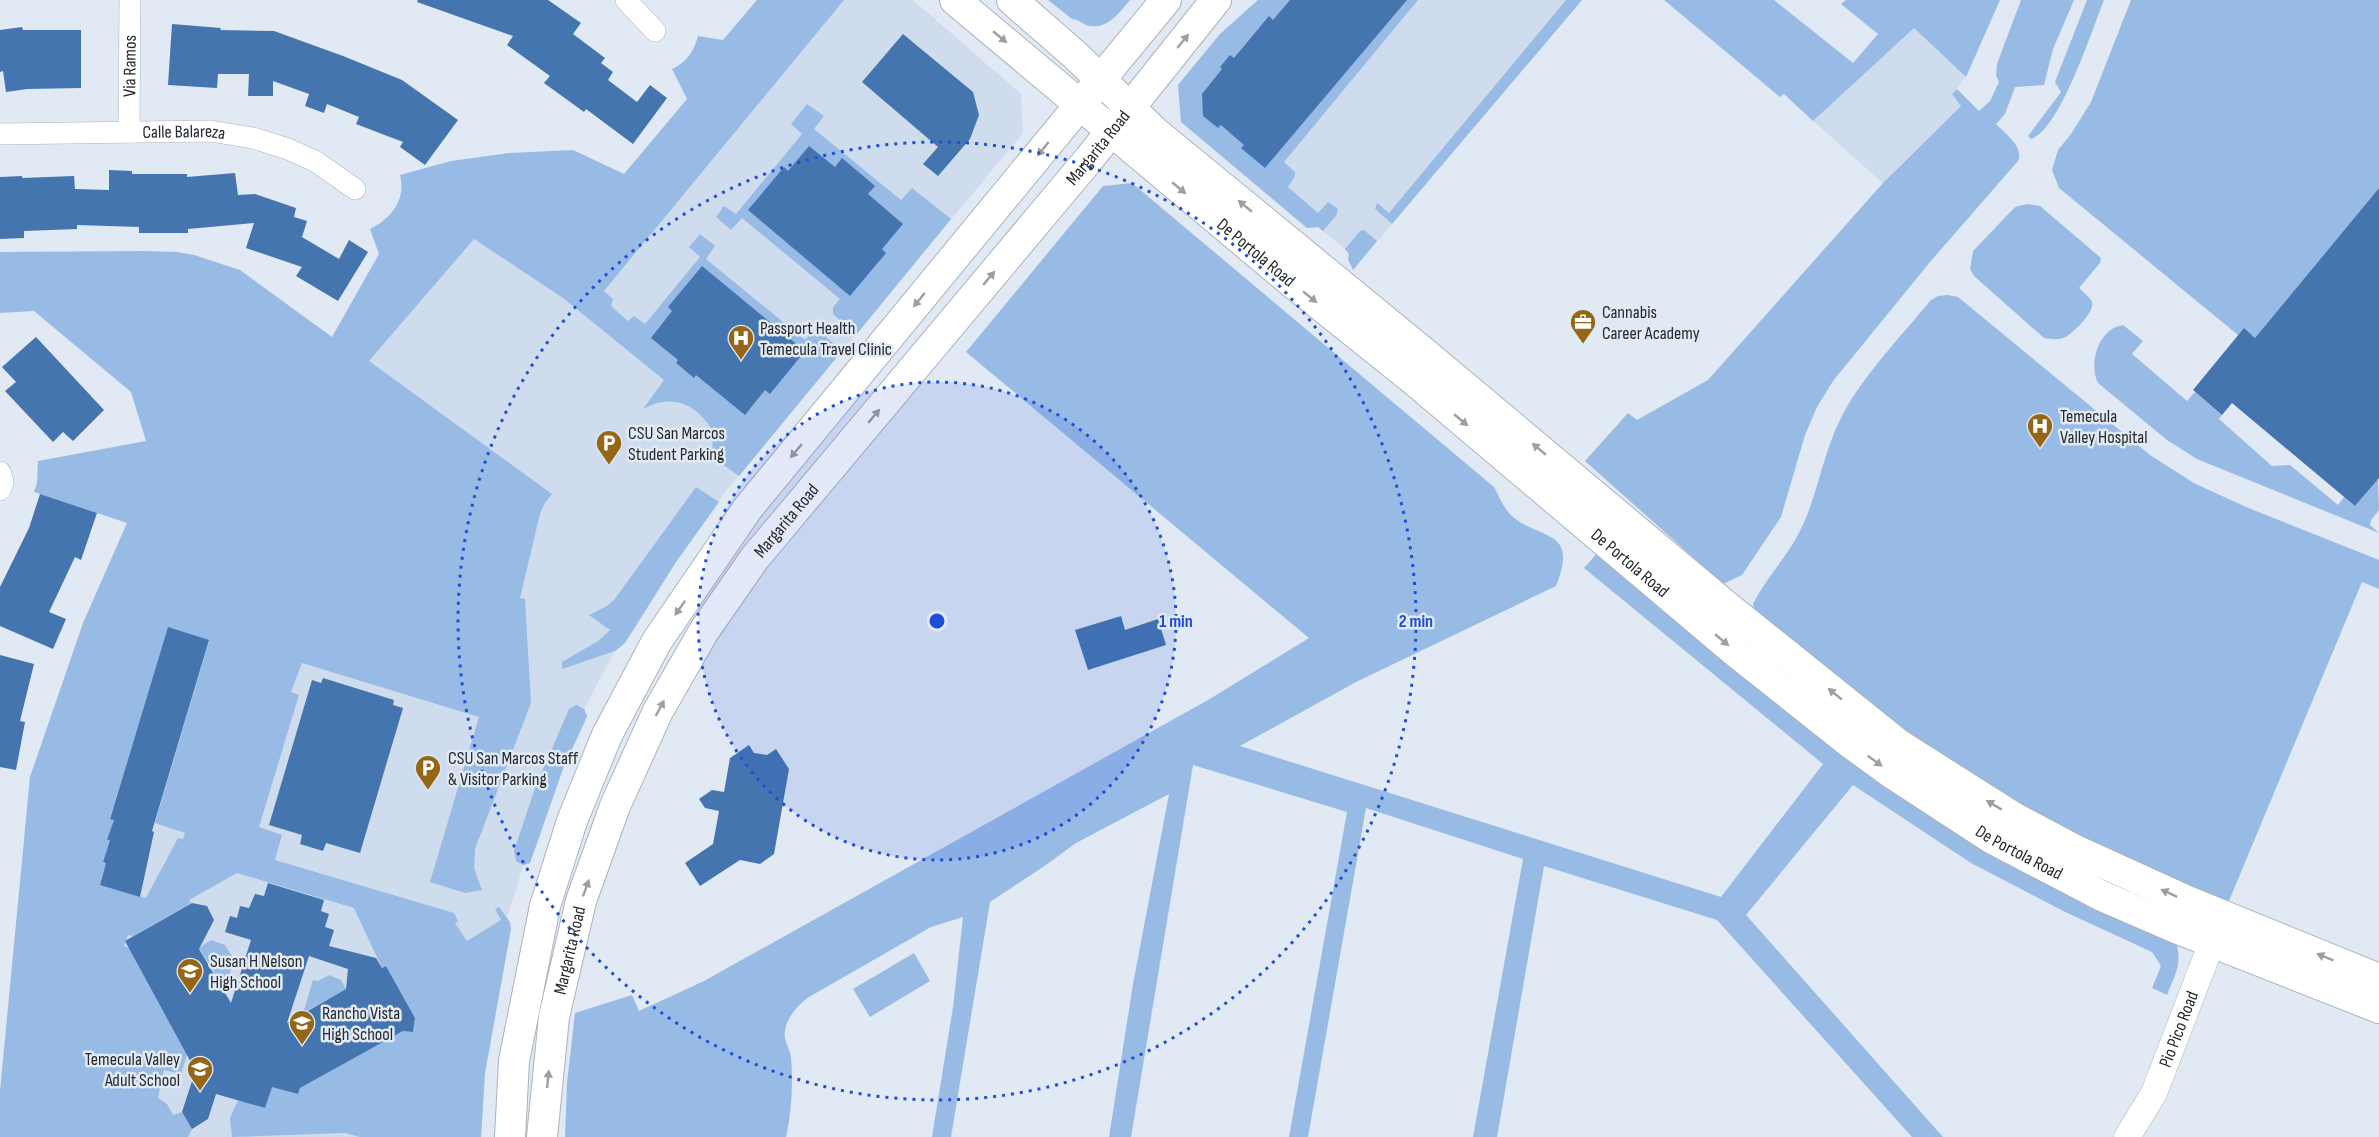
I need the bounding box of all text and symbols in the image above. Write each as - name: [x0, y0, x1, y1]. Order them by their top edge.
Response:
- one-way arrow: [992, 31, 1008, 44]
- one-way arrow: [1176, 33, 1189, 49]
- street label: Via Ramos: [119, 35, 140, 97]
- street label: Margarita Road: [1061, 106, 1134, 189]
- street label: Calle Balareza: [142, 120, 227, 144]
- one-way arrow: [1037, 142, 1050, 157]
- one-way arrow: [1171, 182, 1187, 195]
- one-way arrow: [1238, 200, 1253, 213]
- street label: De Portola Road: [1213, 214, 1300, 291]
- one-way arrow: [982, 271, 995, 286]
- one-way arrow: [1302, 290, 1318, 303]
- one-way arrow: [913, 292, 926, 308]
- place label: Cannabis Career Academy: [1602, 302, 1700, 344]
- office icon: Cannabis Career Academy: [1568, 307, 1598, 345]
- place label: Passport Health Temecula Travel Clinic: [760, 318, 892, 360]
- hospital icon: Passport Health Temecula Travel Clinic: [726, 323, 756, 361]
- place label: Temecula Valley Hospital: [2060, 406, 2148, 448]
- one-way arrow: [867, 408, 880, 424]
- hospital icon: Temecula Valley Hospital: [2025, 411, 2055, 449]
- one-way arrow: [1453, 413, 1468, 426]
- place label: CSU San Marcos Student Parking: [628, 423, 725, 465]
- parking icon: CSU San Marcos Student Parking: [594, 428, 624, 466]
- one-way arrow: [789, 443, 802, 459]
- one-way arrow: [1532, 443, 1547, 456]
- street label: Margarita Road: [749, 479, 823, 562]
- street label: De Portola Road: [1587, 524, 1673, 602]
- one-way arrow: [674, 599, 686, 615]
- centre of rings: [927, 611, 947, 631]
- text: 1 min: [1159, 611, 1193, 632]
- text: 2 min: [1399, 611, 1433, 632]
- one-way arrow: [1714, 634, 1730, 647]
- one-way arrow: [1827, 688, 1842, 701]
- one-way arrow: [655, 699, 665, 716]
- place label: CSU San Marcos Staff & Visitor Parking: [448, 748, 579, 790]
- parking icon: CSU San Marcos Staff & Visitor Parking: [413, 753, 443, 791]
- one-way arrow: [1868, 755, 1883, 767]
- one-way arrow: [1986, 800, 2002, 811]
- street label: De Portola Road: [1972, 820, 2066, 884]
- one-way arrow: [581, 879, 591, 897]
- one-way arrow: [2160, 888, 2177, 897]
- street label: Margarita Road: [549, 904, 590, 997]
- place label: Susan H Nelson High School: [210, 951, 303, 993]
- one-way arrow: [2316, 952, 2334, 961]
- school or university icon: Susan H Nelson High School: [175, 956, 205, 994]
- street label: Pio Pico Road: [2154, 988, 2203, 1070]
- place label: Rancho Vista High School: [322, 1003, 400, 1045]
- school or university icon: Rancho Vista High School: [287, 1008, 317, 1046]
- place label: Temecula Valley Adult School: [85, 1049, 180, 1091]
- school or university icon: Temecula Valley Adult School: [185, 1054, 215, 1092]
- one-way arrow: [543, 1069, 553, 1088]

